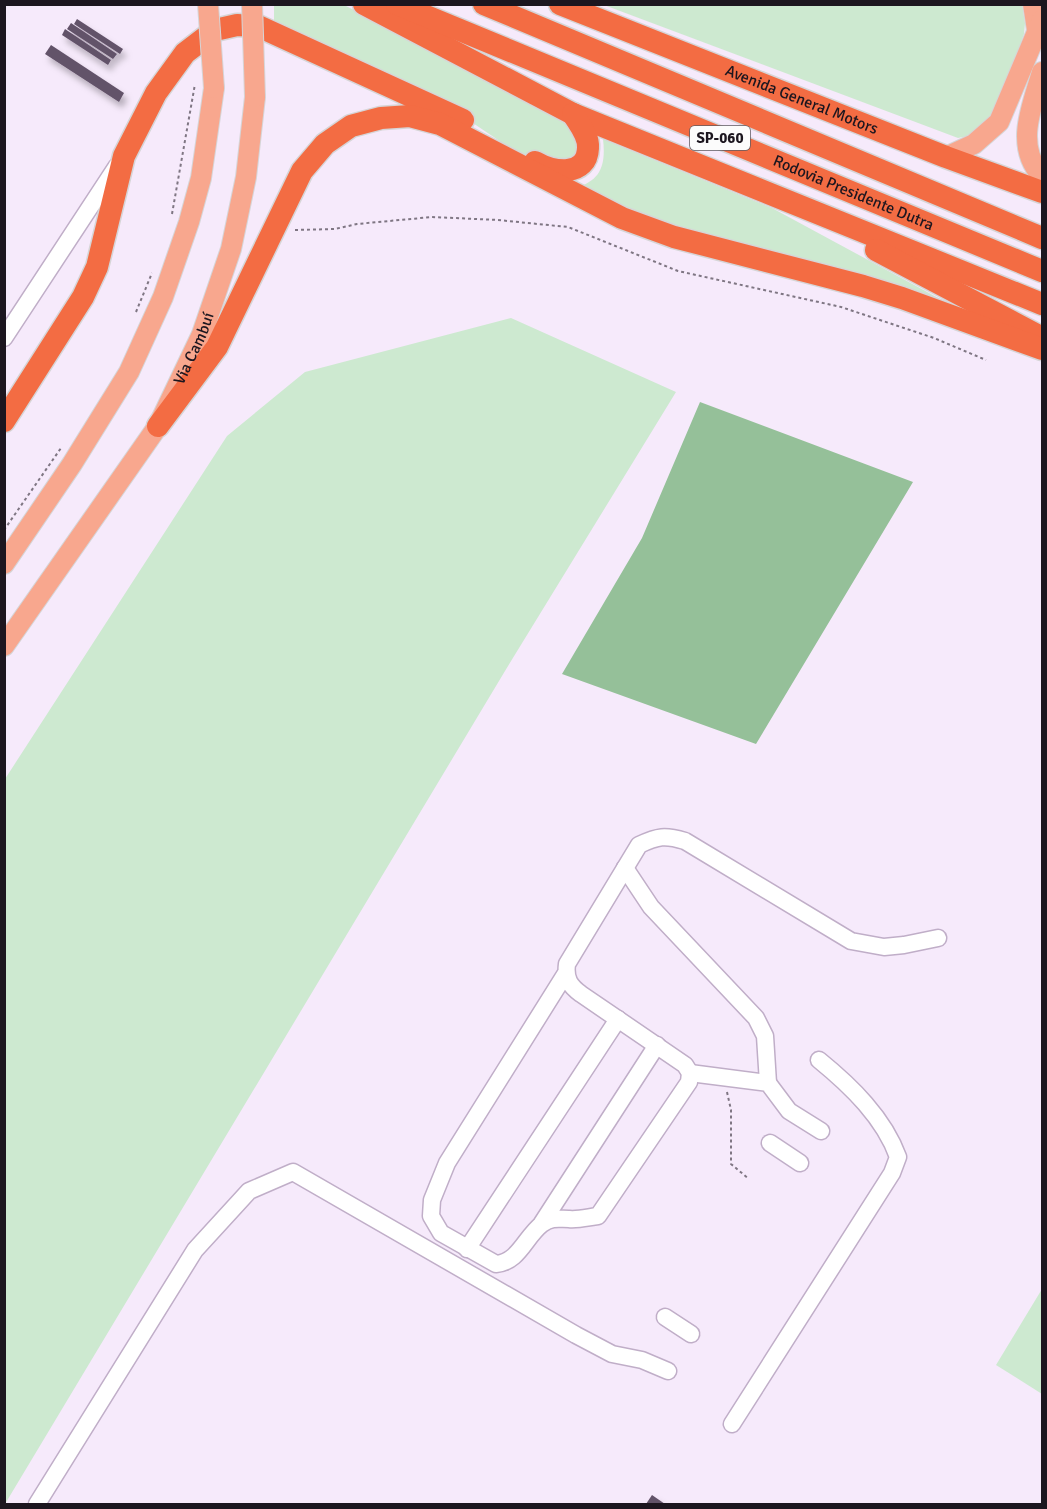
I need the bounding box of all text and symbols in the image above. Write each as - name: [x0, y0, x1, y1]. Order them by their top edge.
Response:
- street label: Avenida General Motors: [722, 61, 881, 139]
- road number: SP-060: [690, 126, 750, 150]
- street label: Rodovia Presidente Dutra: [770, 151, 937, 235]
- street label: Via Cambuí: [169, 309, 219, 388]

